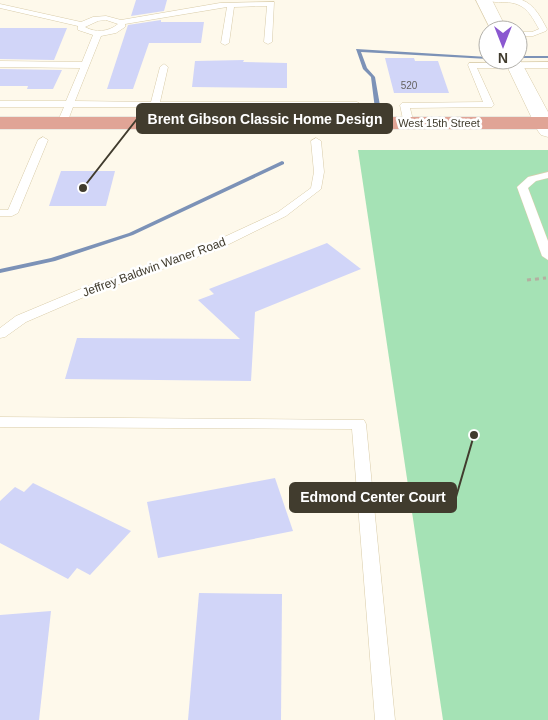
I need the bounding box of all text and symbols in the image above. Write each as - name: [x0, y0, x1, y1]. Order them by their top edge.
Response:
- north arrow: [478, 20, 528, 70]
- text: N: [498, 50, 508, 66]
- house number: 520: [401, 80, 418, 91]
- callout: Brent Gibson Classic Home Design: [137, 104, 392, 133]
- text: Brent Gibson Classic Home Design: [148, 111, 382, 127]
- street label: West 15th Street: [398, 117, 480, 129]
- street label: Jeffrey Baldwin Waner Road: [80, 235, 228, 299]
- callout: Edmond Center Court: [290, 483, 456, 512]
- text: Edmond Center Court: [300, 489, 446, 505]

